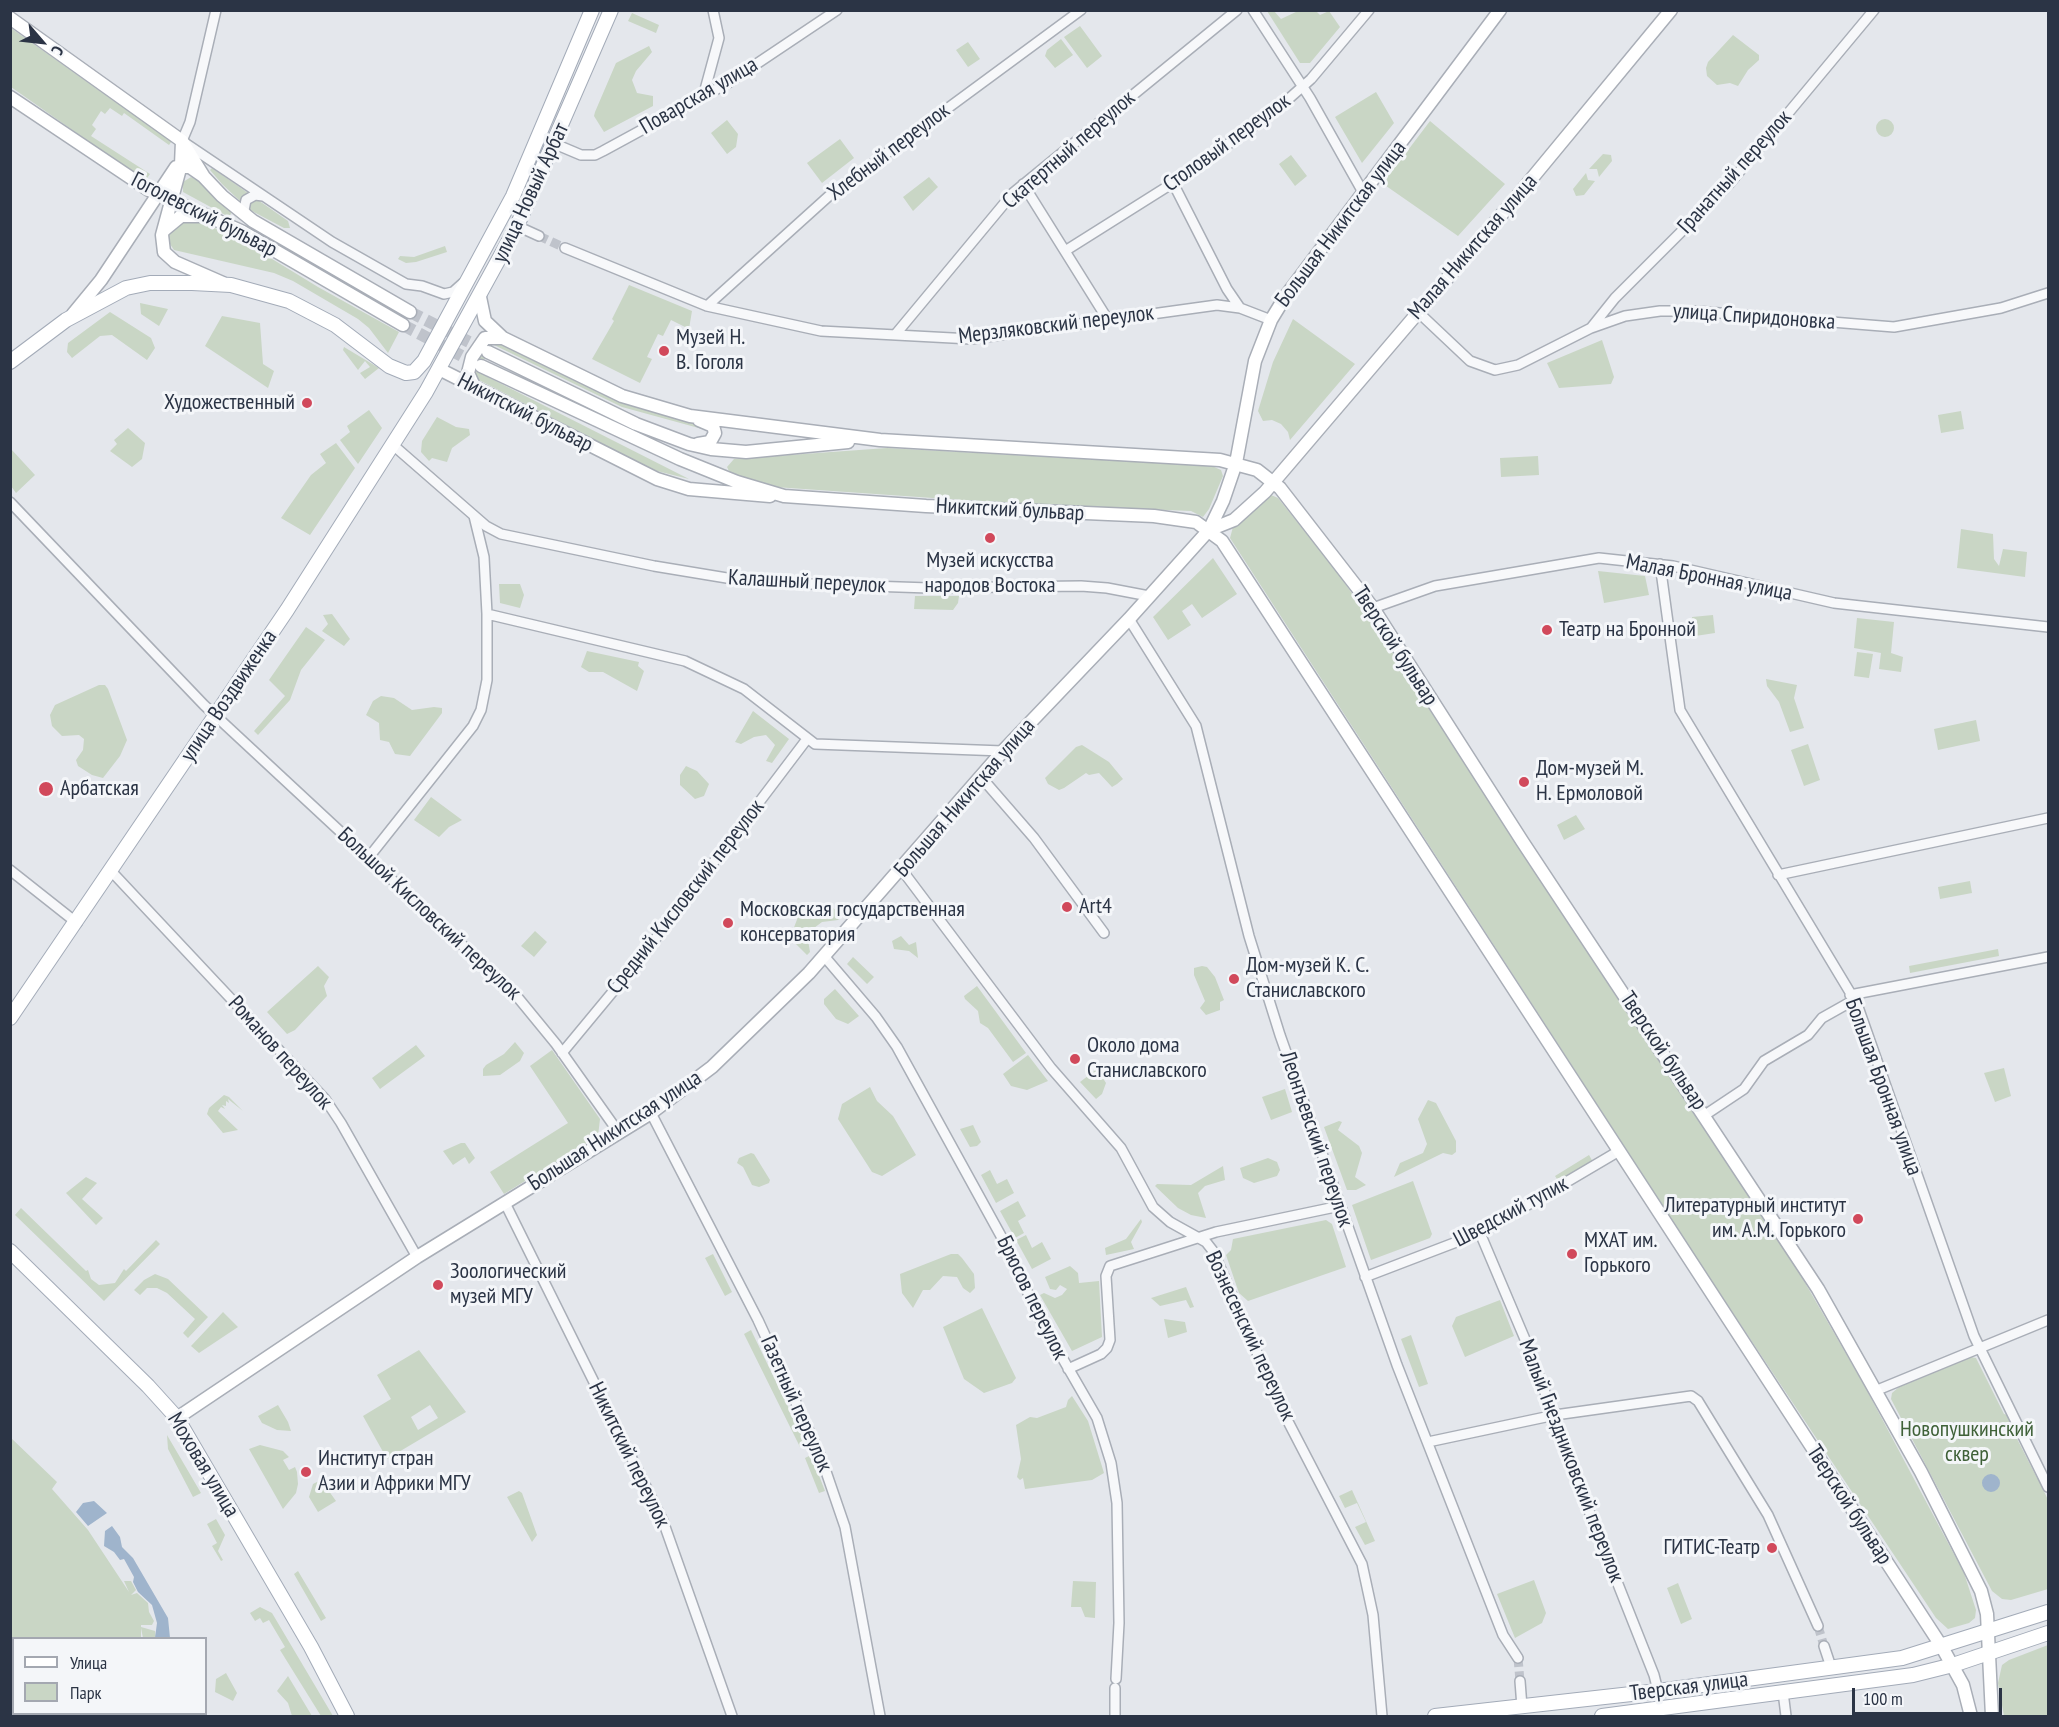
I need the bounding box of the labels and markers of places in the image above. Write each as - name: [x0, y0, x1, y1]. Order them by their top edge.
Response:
- place label: Музей Н. В. Гоголя: [676, 325, 745, 376]
- marker: Музей Н. В. Гоголя: [657, 344, 671, 358]
- place label: Художественный: [164, 390, 295, 416]
- marker: Художественный: [300, 396, 314, 410]
- marker: Музей искусства народов Востока: [983, 531, 997, 545]
- place label: Музей искусства народов Востока: [924, 548, 1056, 600]
- place label: Театр на Бронной: [1559, 617, 1696, 643]
- marker: Театр на Бронной: [1540, 623, 1554, 637]
- place label: Дом-музей М. Н. Ермоловой: [1536, 756, 1644, 807]
- marker: Дом-музей М. Н. Ермоловой: [1517, 775, 1531, 789]
- place label: Арбатская: [60, 776, 139, 802]
- marker: Арбатская: [37, 780, 55, 798]
- place label: Art4: [1079, 894, 1112, 920]
- place label: Московская государственная консерватория: [740, 897, 965, 948]
- marker: Art4: [1060, 900, 1074, 914]
- marker: Московская государственная консерватория: [721, 916, 735, 930]
- place label: Дом-музей К. С. Станиславского: [1246, 953, 1369, 1004]
- marker: Дом-музей К. С. Станиславского: [1227, 972, 1241, 986]
- place label: Около дома Станиславского: [1087, 1033, 1207, 1084]
- marker: Около дома Станиславского: [1068, 1052, 1082, 1066]
- place label: Литературный институт им. А.М. Горького: [1664, 1193, 1846, 1244]
- marker: Литературный институт им. А.М. Горького: [1851, 1212, 1865, 1226]
- place label: МХАТ им. Горького: [1584, 1228, 1658, 1280]
- marker: МХАТ им. Горького: [1565, 1247, 1579, 1261]
- place label: Зоологический музей МГУ: [450, 1259, 566, 1310]
- marker: Зоологический музей МГУ: [431, 1278, 445, 1292]
- place label: Институт стран Азии и Африки МГУ: [318, 1446, 471, 1498]
- marker: Институт стран Азии и Африки МГУ: [299, 1465, 313, 1479]
- place label: ГИТИС-Театр: [1663, 1535, 1760, 1561]
- marker: ГИТИС-Театр: [1765, 1541, 1779, 1555]

